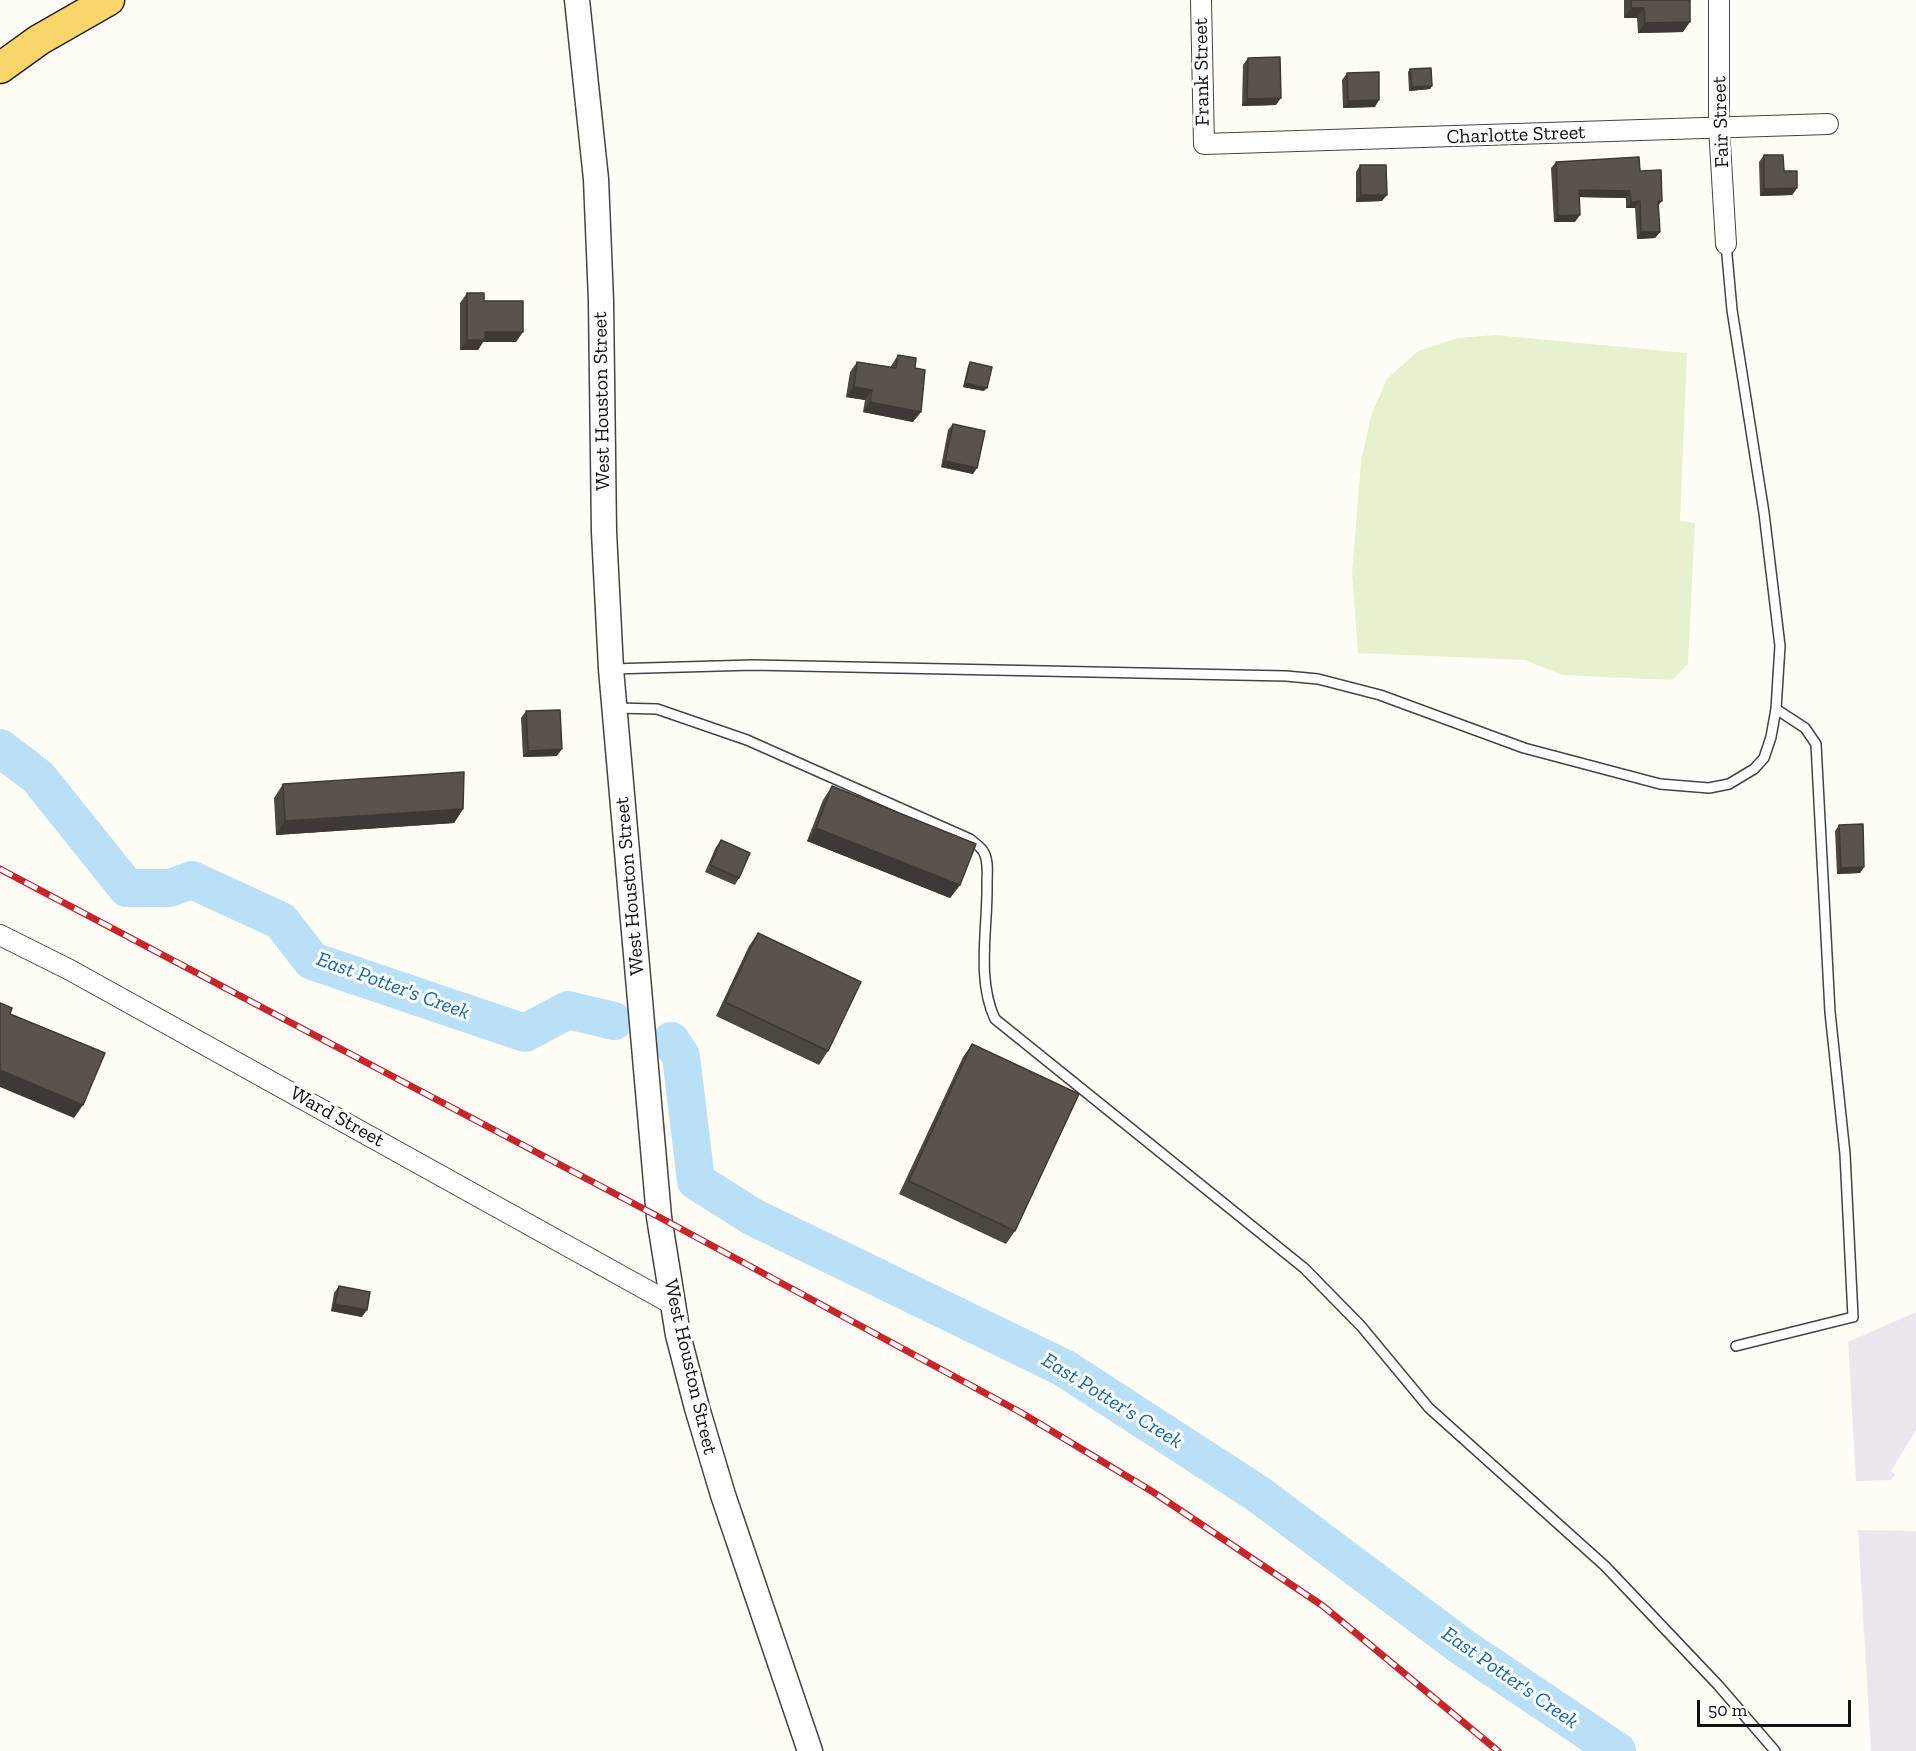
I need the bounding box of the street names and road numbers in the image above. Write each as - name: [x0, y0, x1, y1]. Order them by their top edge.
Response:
- street label: Frank Street: [1189, 18, 1215, 126]
- street label: Fair Street: [1707, 76, 1735, 168]
- street label: Charlotte Street: [1446, 121, 1586, 149]
- street label: West Houston Street: [588, 311, 616, 491]
- street label: West Houston Street: [610, 796, 650, 976]
- street label: Ward Street: [286, 1081, 388, 1153]
- street label: West Houston Street: [658, 1277, 722, 1457]

